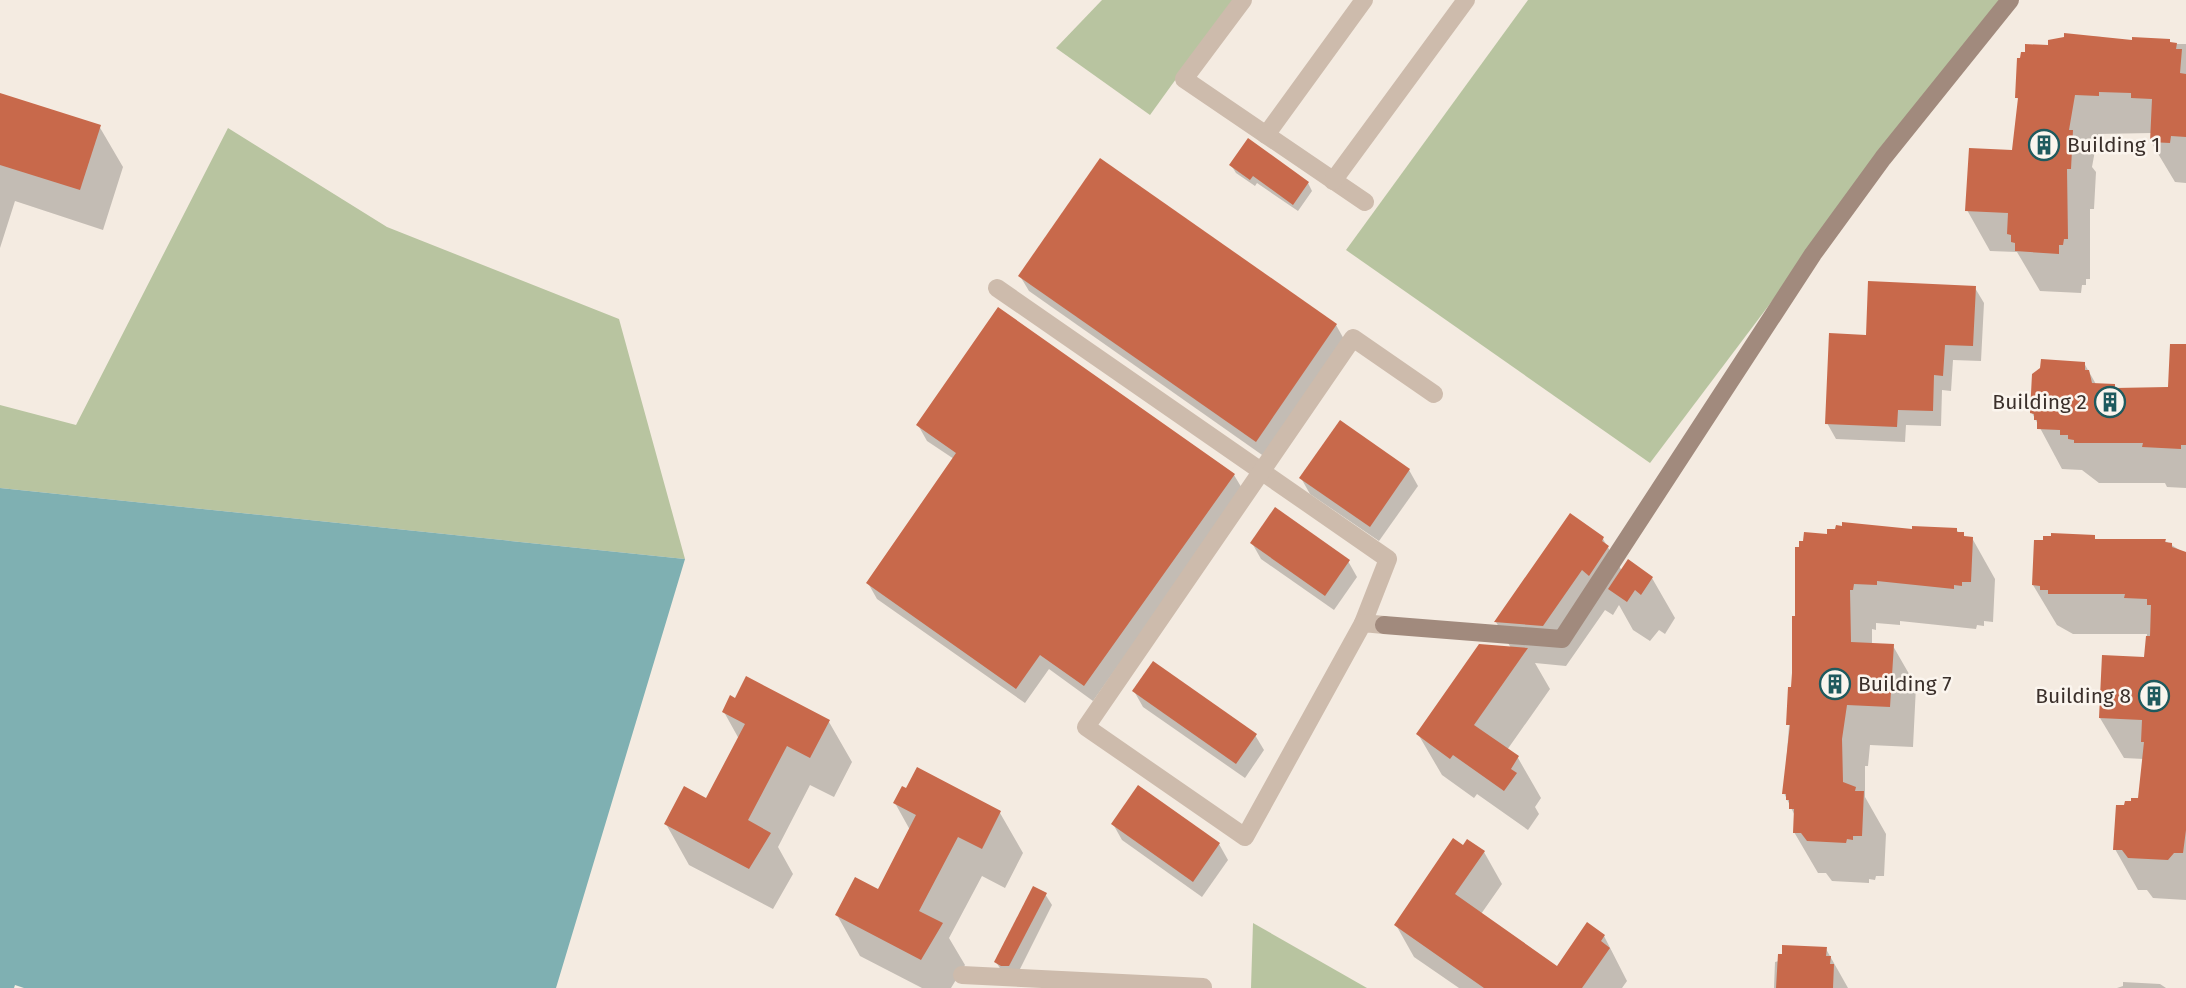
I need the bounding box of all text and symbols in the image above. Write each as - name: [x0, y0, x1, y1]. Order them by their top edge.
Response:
- building icon: Building 1: [2027, 128, 2061, 162]
- place label: Building 1: [2067, 132, 2160, 158]
- building icon: Building 2: [2093, 385, 2127, 419]
- place label: Building 2: [1992, 389, 2087, 415]
- building icon: Building 7: [1818, 667, 1852, 701]
- place label: Building 7: [1858, 671, 1952, 697]
- building icon: Building 8: [2137, 679, 2171, 713]
- place label: Building 8: [2035, 683, 2131, 709]

